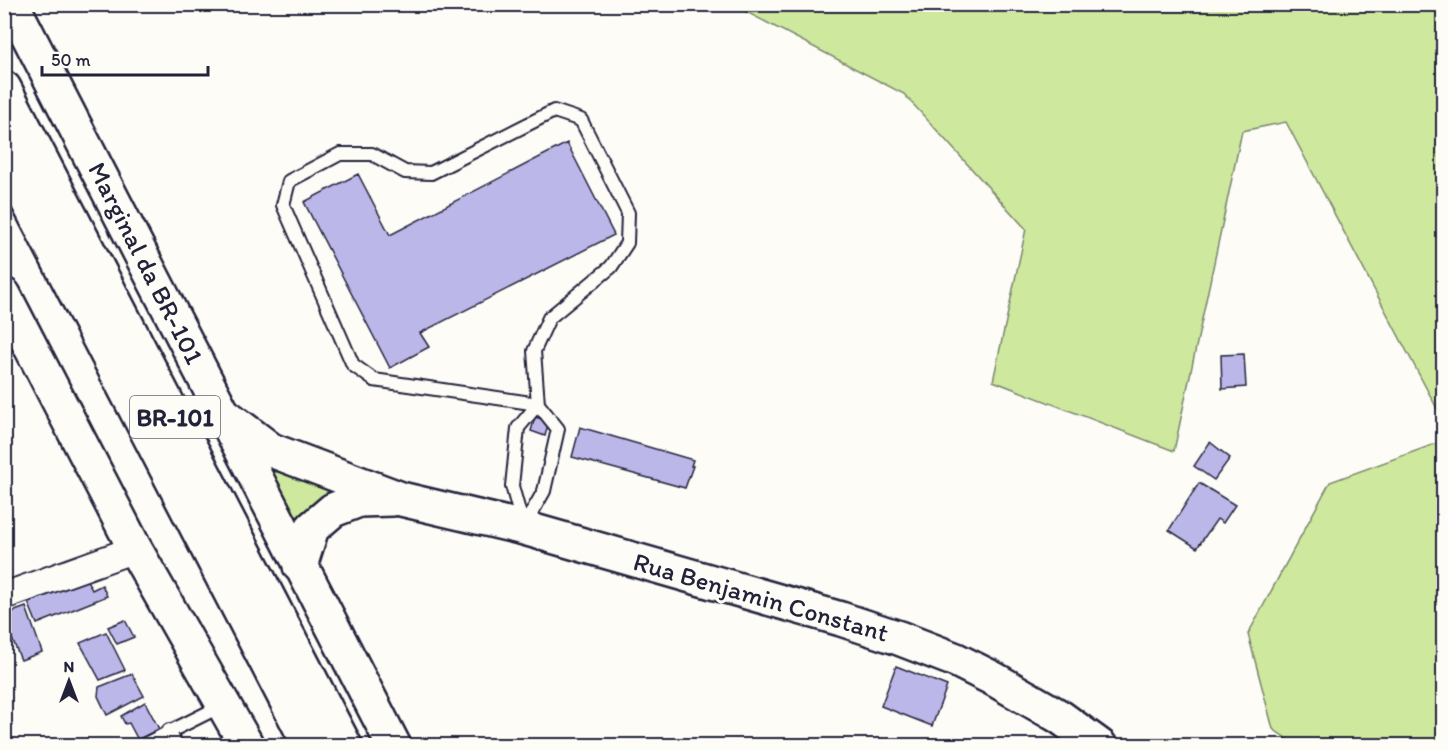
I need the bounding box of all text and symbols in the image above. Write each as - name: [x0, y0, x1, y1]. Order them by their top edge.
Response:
- scale bar: [42, 39, 208, 77]
- text: 50 m: [51, 49, 91, 71]
- street label: Marginal da BR-101: [81, 157, 211, 369]
- road number: BR-101: [130, 396, 220, 438]
- street label: Rua Benjamin Constant: [630, 545, 892, 649]
- north arrow: [39, 651, 99, 711]
- text: N: [64, 657, 74, 676]

